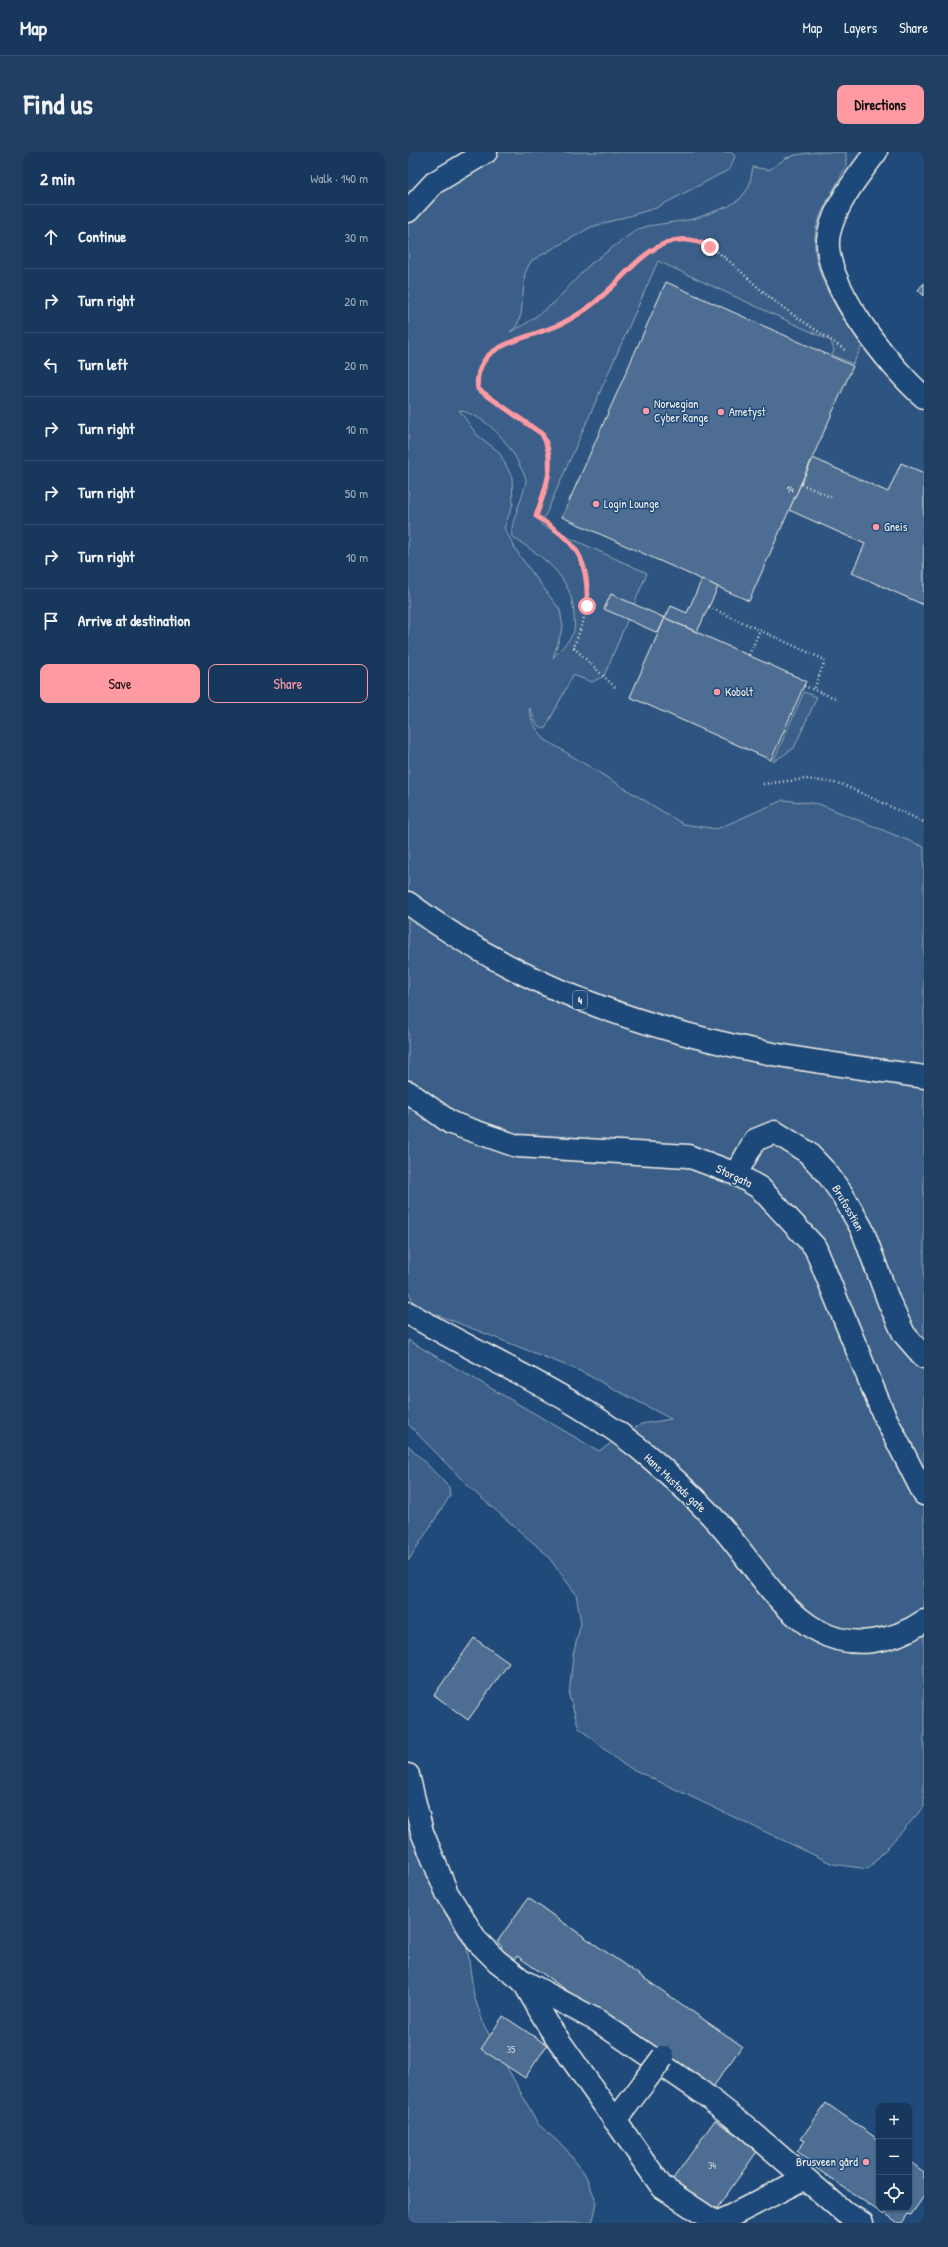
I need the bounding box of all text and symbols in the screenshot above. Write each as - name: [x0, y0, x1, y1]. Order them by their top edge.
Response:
- text: Map: [20, 15, 47, 41]
- text: Map: [802, 18, 822, 37]
- text: Layers: [844, 18, 877, 37]
- text: Share: [899, 18, 928, 37]
- text: Find us: [24, 85, 93, 123]
- button: Directions: [837, 85, 924, 124]
- text: 2 min: [40, 167, 75, 190]
- text: Walk · 140 m: [310, 169, 368, 187]
- icon: ahead: [40, 226, 62, 248]
- text: Continue: [78, 226, 126, 247]
- text: 30 m: [345, 228, 368, 246]
- route end: [701, 238, 719, 256]
- icon: right: [40, 290, 62, 312]
- text: Turn right: [78, 290, 134, 311]
- text: 20 m: [344, 292, 368, 310]
- icon: left: [40, 354, 62, 376]
- text: Turn left: [78, 354, 128, 375]
- text: 20 m: [344, 356, 368, 374]
- place label: Norwegian Cyber Range: [654, 395, 709, 426]
- place label: Ametyst: [729, 403, 767, 420]
- marker: Norwegian Cyber Range: [641, 406, 651, 416]
- marker: Ametyst: [716, 407, 726, 417]
- icon: right: [40, 418, 62, 440]
- text: Turn right: [78, 418, 134, 439]
- text: 10 m: [346, 420, 368, 438]
- icon: right: [40, 482, 62, 504]
- text: Turn right: [78, 482, 134, 503]
- house number: 14: [786, 483, 794, 496]
- text: 50 m: [345, 484, 368, 502]
- place label: Login Lounge: [604, 495, 659, 512]
- marker: Login Lounge: [591, 499, 601, 509]
- place label: Gneis: [884, 518, 908, 535]
- marker: Gneis: [871, 522, 881, 532]
- icon: right: [40, 546, 62, 568]
- text: Turn right: [78, 546, 134, 567]
- text: 10 m: [346, 548, 368, 566]
- route start: [578, 597, 596, 615]
- icon: arrive: [40, 610, 62, 632]
- text: Arrive at destination: [78, 610, 190, 631]
- button: Save: [40, 664, 200, 703]
- button: Share: [208, 664, 368, 703]
- place label: Kobolt: [725, 683, 754, 700]
- marker: Kobolt: [712, 687, 722, 697]
- road number: 4: [573, 991, 587, 1009]
- street label: Storgata: [713, 1160, 755, 1191]
- street label: Brufosstien: [828, 1181, 869, 1234]
- street label: Hans Mustads gate: [640, 1449, 710, 1516]
- house number: 35: [507, 2043, 516, 2056]
- map controls: [876, 2103, 912, 2211]
- button: +: [876, 2103, 912, 2139]
- button: −: [876, 2139, 912, 2175]
- place label: Brusveen gård: [796, 2153, 858, 2170]
- marker: Brusveen gård: [861, 2157, 871, 2167]
- house number: 34: [708, 2159, 716, 2172]
- button: locate: [876, 2175, 912, 2211]

